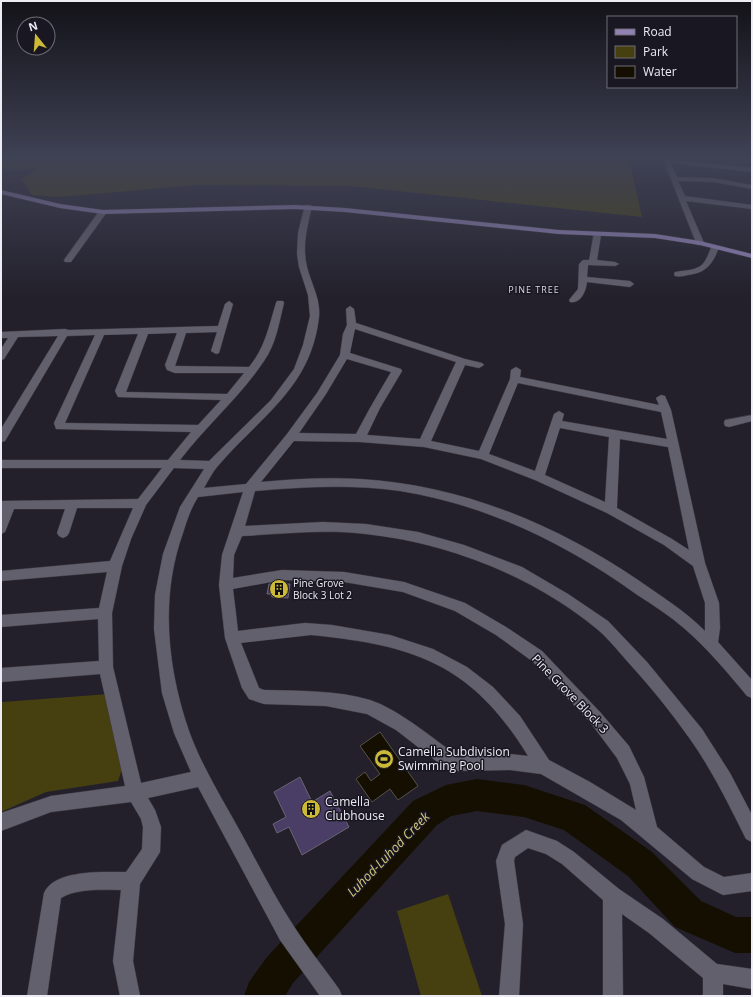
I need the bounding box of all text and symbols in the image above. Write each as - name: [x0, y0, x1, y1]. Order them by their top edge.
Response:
- north arrow: [16, 16, 56, 56]
- legend: [607, 16, 737, 88]
- text: N: [26, 17, 39, 34]
- text: Road: [643, 23, 672, 40]
- text: Park: [643, 43, 669, 60]
- text: Water: [643, 63, 677, 80]
- district label: PINE TREE: [508, 283, 560, 296]
- place label: Pine Grove Block 3 Lot 2: [293, 576, 352, 602]
- building icon: Pine Grove Block 3 Lot 2: [268, 578, 290, 600]
- street label: Pine Grove Block 3: [528, 650, 613, 737]
- place label: Camella Subdivision Swimming Pool: [398, 743, 510, 774]
- sports icon: Camella Subdivision Swimming Pool: [373, 748, 395, 770]
- place label: Camella Clubhouse: [325, 793, 385, 824]
- building icon: Camella Clubhouse: [300, 798, 322, 820]
- water label: Luhod-Luhod Creek: [343, 807, 434, 900]

